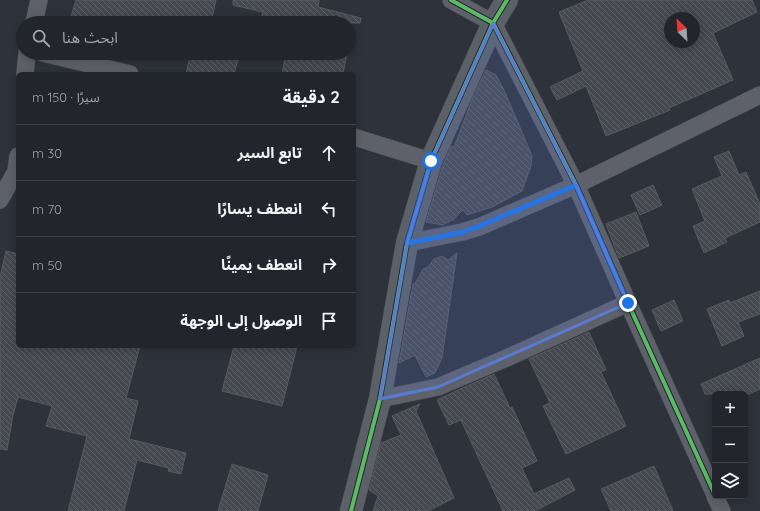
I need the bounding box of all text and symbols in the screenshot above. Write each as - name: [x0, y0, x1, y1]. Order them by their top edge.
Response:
- north arrow: [664, 12, 700, 48]
- search box: [16, 16, 356, 60]
- icon: search: [30, 27, 52, 49]
- text: ابحث هنا: [62, 28, 118, 47]
- text: 2 دقيقة: [283, 86, 340, 107]
- text: سيرًا · 150 m: [32, 89, 100, 105]
- icon: ahead: [318, 142, 340, 164]
- text: تابع السير: [238, 143, 302, 162]
- text: 30 m: [32, 145, 62, 161]
- route start: [422, 152, 440, 170]
- icon: left: [318, 198, 340, 220]
- text: انعطف يسارًا: [217, 199, 302, 218]
- text: 70 m: [32, 201, 62, 217]
- icon: right: [318, 254, 340, 276]
- text: انعطف يمينًا: [221, 255, 302, 274]
- text: 50 m: [32, 257, 62, 273]
- route end: [619, 294, 637, 312]
- icon: arrive: [318, 310, 340, 332]
- text: الوصول إلى الوجهة: [180, 311, 302, 330]
- map controls: [712, 391, 748, 499]
- button: +: [712, 391, 748, 427]
- button: −: [712, 427, 748, 463]
- button: layers: [712, 463, 748, 499]

